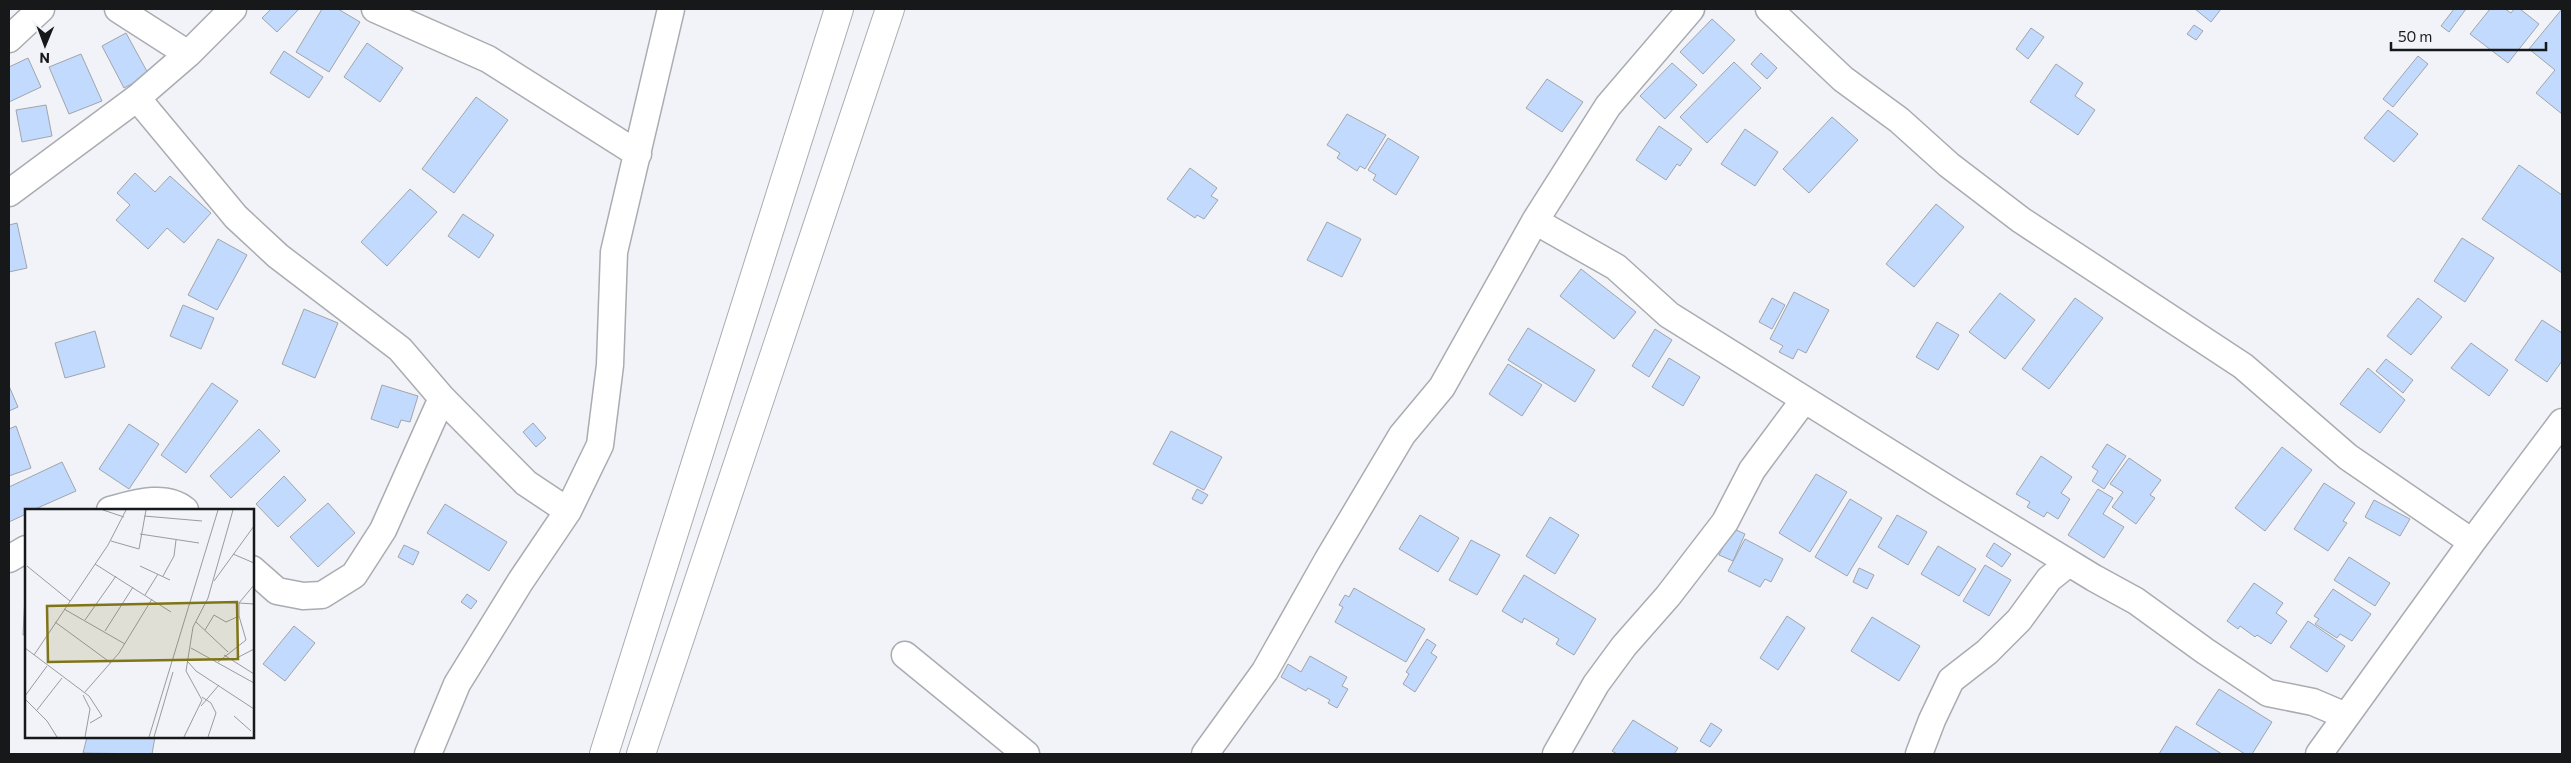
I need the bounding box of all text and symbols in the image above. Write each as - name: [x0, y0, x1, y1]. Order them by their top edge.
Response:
- north arrow: [20, 20, 70, 70]
- scale bar: [2391, 20, 2546, 52]
- text: 50 m: [2398, 27, 2432, 45]
- text: N: [39, 50, 50, 67]
- inset map: [25, 509, 254, 738]

